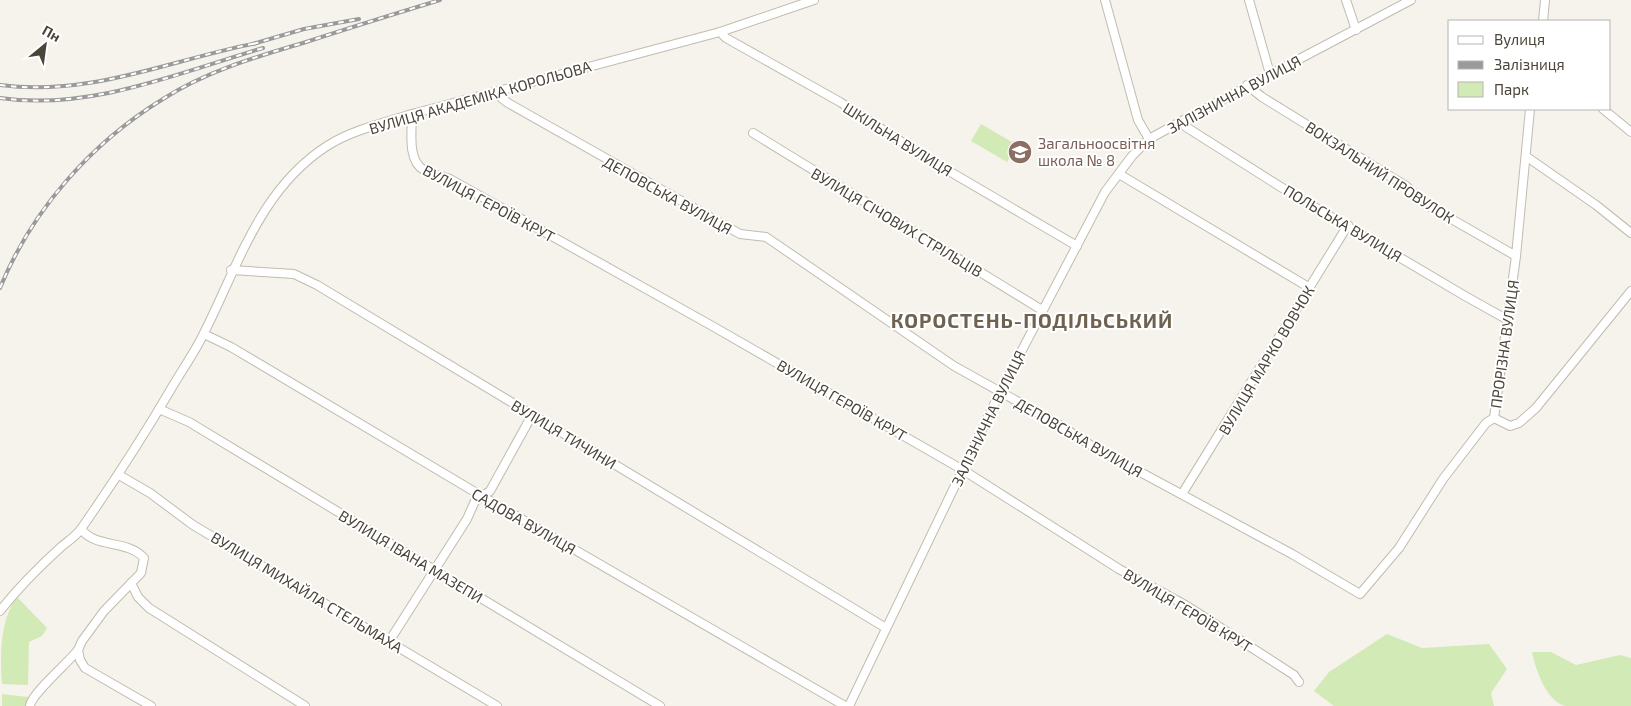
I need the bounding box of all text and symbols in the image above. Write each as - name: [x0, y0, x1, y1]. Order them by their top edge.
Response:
- north arrow: [20, 20, 70, 70]
- legend: [1448, 20, 1611, 110]
- text: Пн: [39, 21, 64, 45]
- text: Вулиця: [1494, 30, 1545, 49]
- street label: ЗАЛІЗНИЧНА ВУЛИЦЯ: [1164, 51, 1304, 137]
- text: Залізниця: [1494, 55, 1565, 73]
- street label: ВУЛИЦЯ АКАДЕМІКА КОРОЛЬОВА: [367, 56, 594, 137]
- text: Парк: [1494, 80, 1529, 98]
- street label: ШКІЛЬНА ВУЛИЦЯ: [840, 98, 956, 180]
- street label: ВОКЗАЛЬНИЙ ПРОВУЛОК: [1302, 117, 1458, 227]
- place label: Загальноосвітня школа № 8: [1038, 134, 1155, 169]
- school or university icon: Загальноосвітня школа № 8: [1007, 139, 1033, 165]
- street label: ДЕПОВСЬКА ВУЛИЦЯ: [601, 152, 735, 238]
- street label: ВУЛИЦЯ ГЕРОЇВ КРУТ: [420, 161, 558, 246]
- street label: ВУЛИЦЯ СІЧОВИХ СТРІЛЬЦІВ: [808, 164, 986, 280]
- street label: ПОЛЬСЬКА ВУЛИЦЯ: [1281, 181, 1405, 265]
- street label: ПРОРІЗНА ВУЛИЦЯ: [1486, 279, 1522, 409]
- street label: ВУЛИЦЯ МАРКО ВОВЧОК: [1214, 282, 1318, 438]
- district label: КОРОСТЕНЬ-ПОДІЛЬСЬКИЙ: [891, 308, 1173, 332]
- street label: ЗАЛІЗНИЧНА ВУЛИЦЯ: [947, 347, 1029, 489]
- street label: ВУЛИЦЯ ГЕРОЇВ КРУТ: [774, 356, 910, 445]
- street label: ДЕПОВСЬКА ВУЛИЦЯ: [1012, 393, 1146, 481]
- street label: ВУЛИЦЯ ТИЧИНИ: [508, 396, 620, 472]
- street label: САДОВА ВУЛИЦЯ: [469, 484, 579, 558]
- street label: ВУЛИЦЯ ІВАНА МАЗЕПИ: [336, 506, 486, 606]
- street label: ВУЛИЦЯ МИХАЙЛА СТЕЛЬМАХА: [208, 528, 407, 657]
- street label: ВУЛИЦЯ ГЕРОЇВ КРУТ: [1120, 564, 1256, 656]

